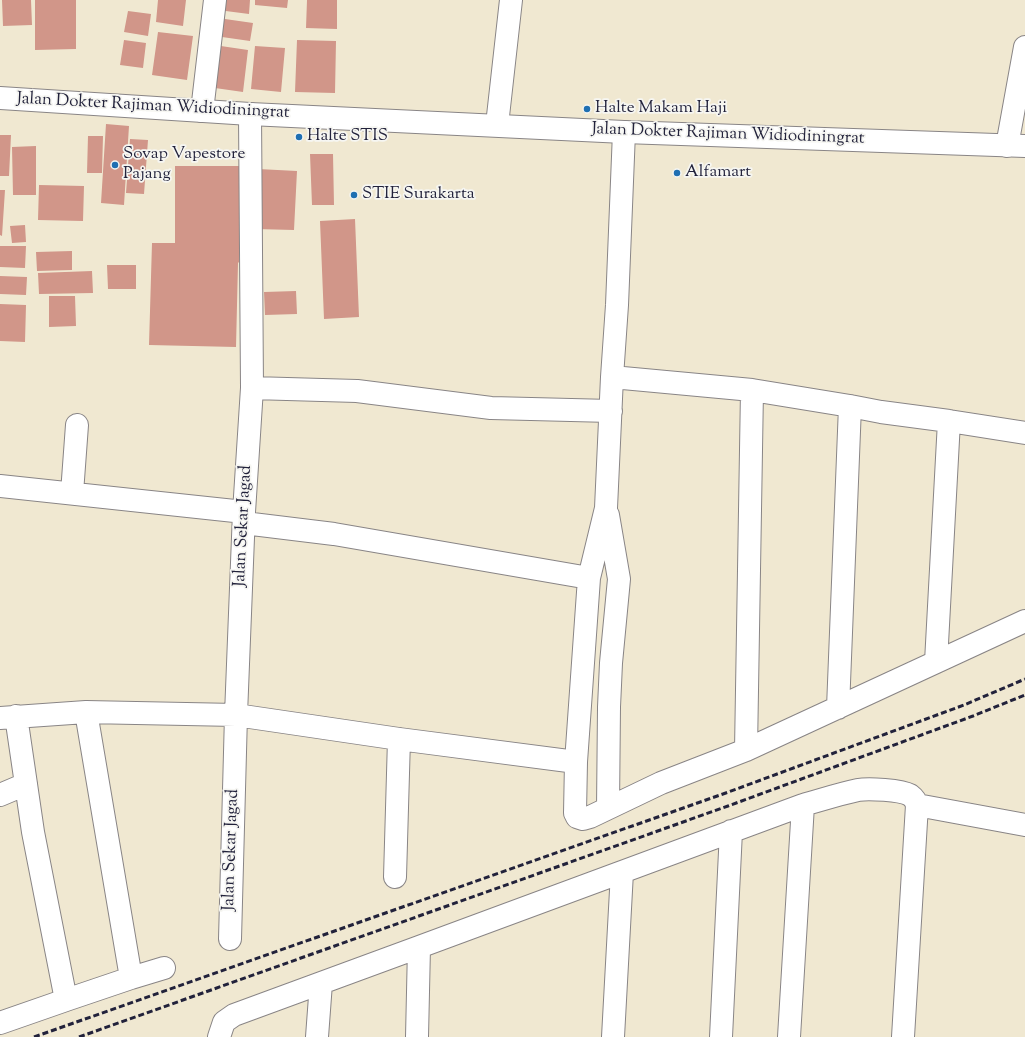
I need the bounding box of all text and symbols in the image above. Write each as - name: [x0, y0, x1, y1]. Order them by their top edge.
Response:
- street label: Jalan Dokter Rajiman Widiodiningrat: [16, 90, 290, 124]
- place label: Halte Makam Haji: [595, 99, 727, 119]
- marker: Halte Makam Haji: [582, 104, 592, 114]
- street label: Jalan Dokter Rajiman Widiodiningrat: [591, 120, 865, 150]
- place label: Halte STIS: [307, 127, 388, 147]
- marker: Halte STIS: [294, 132, 304, 142]
- place label: Sovap Vapestore Pajang: [123, 145, 245, 185]
- marker: Sovap Vapestore Pajang: [110, 160, 120, 170]
- place label: Alfamart: [685, 163, 751, 183]
- marker: Alfamart: [672, 168, 682, 178]
- place label: STIE Surakarta: [362, 185, 475, 205]
- marker: STIE Surakarta: [349, 190, 359, 200]
- street label: Jalan Sekar Jagad: [231, 465, 257, 587]
- street label: Jalan Sekar Jagad: [220, 789, 244, 911]

